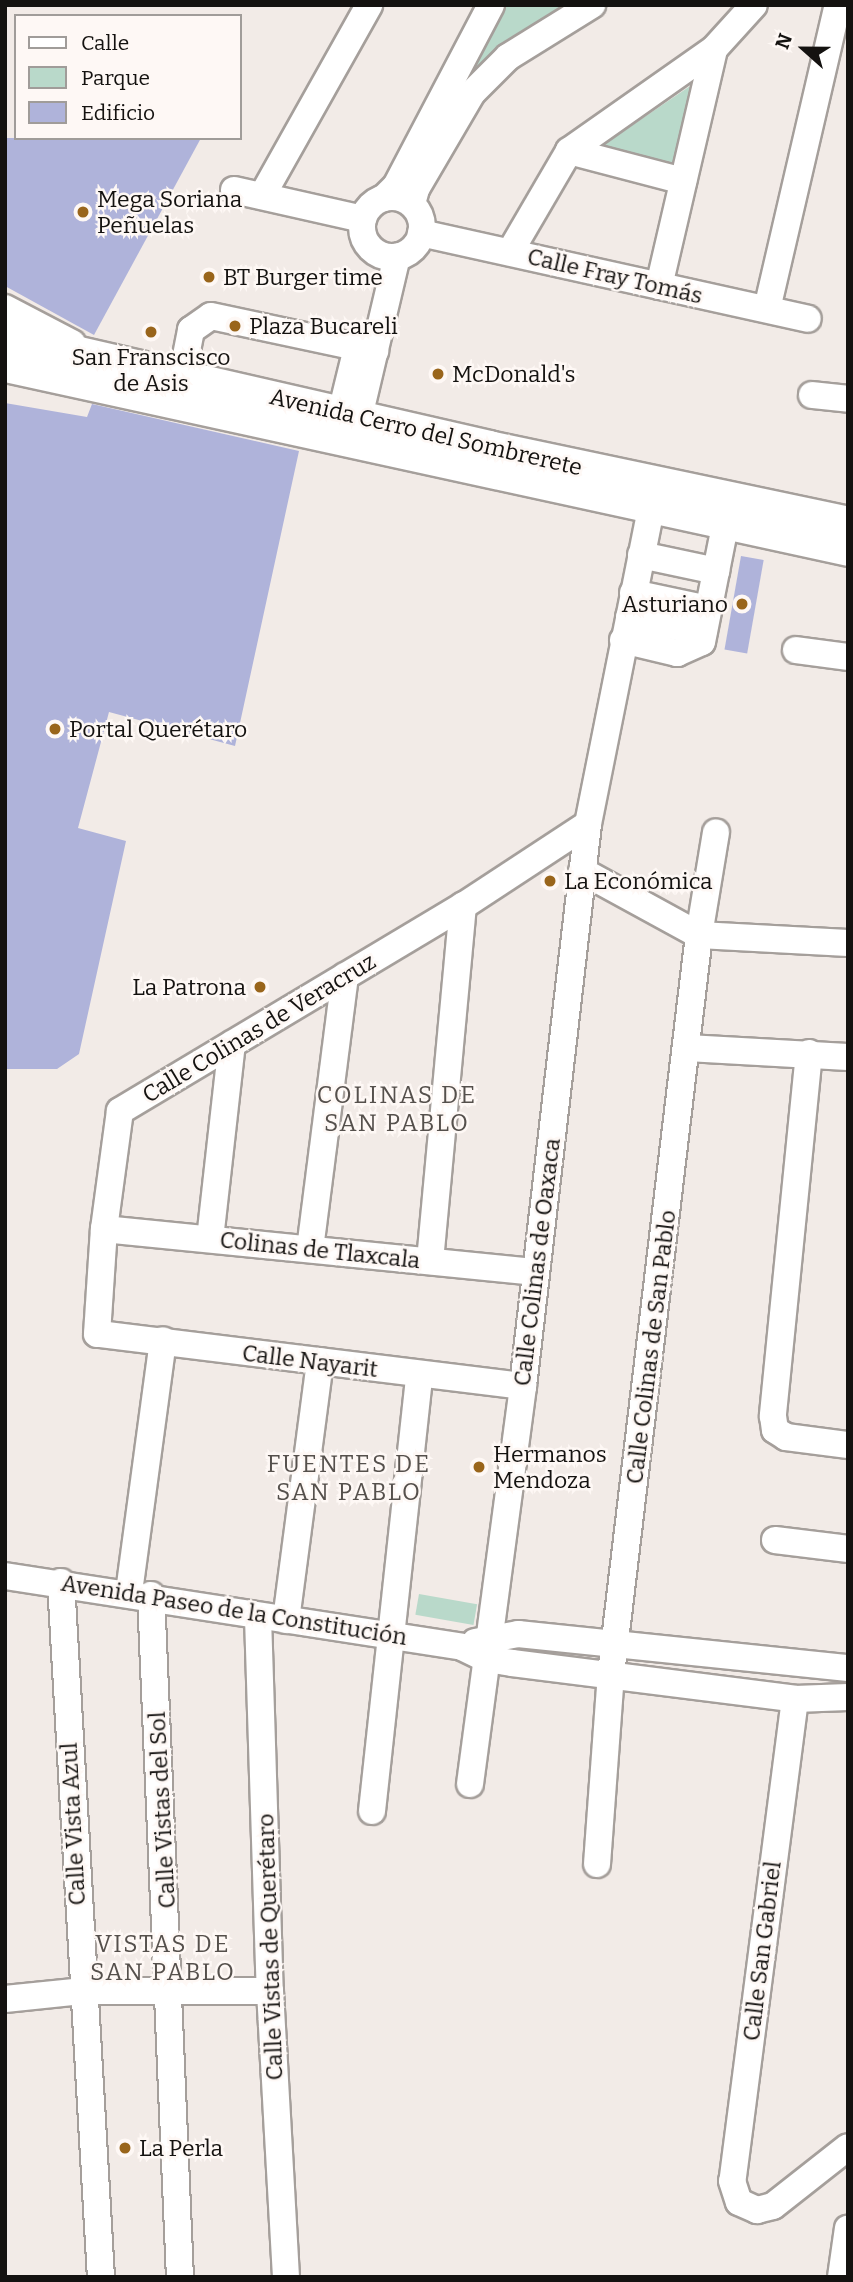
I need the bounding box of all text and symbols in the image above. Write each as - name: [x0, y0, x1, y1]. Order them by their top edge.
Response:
- legend: [14, 14, 242, 140]
- north arrow: [769, 14, 839, 84]
- text: Calle: [81, 30, 129, 56]
- text: N: [771, 30, 797, 52]
- text: Parque: [81, 65, 150, 91]
- text: Edificio: [81, 100, 155, 126]
- place label: Mega Soriana Peñuelas: [97, 185, 242, 239]
- marker: Mega Soriana Peñuelas: [75, 204, 91, 220]
- street label: Calle Fray Tomás: [525, 242, 705, 310]
- place label: BT Burger time: [223, 263, 383, 291]
- marker: BT Burger time: [201, 269, 217, 285]
- place label: Plaza Bucareli: [249, 312, 398, 340]
- marker: Plaza Bucareli: [227, 318, 243, 334]
- marker: San Franscisco de Asis: [143, 324, 159, 340]
- place label: San Franscisco de Asis: [71, 343, 231, 397]
- place label: McDonald's: [452, 360, 576, 388]
- marker: McDonald's: [430, 366, 446, 382]
- street label: Avenida Cerro del Sombrerete: [267, 383, 585, 481]
- place label: Asturiano: [622, 590, 728, 618]
- marker: Asturiano: [734, 596, 750, 612]
- place label: Portal Querétaro: [69, 715, 247, 743]
- marker: Portal Querétaro: [47, 721, 63, 737]
- place label: La Económica: [564, 867, 713, 895]
- marker: La Económica: [542, 873, 558, 889]
- street label: Calle Colinas de Veracruz: [137, 947, 381, 1109]
- place label: La Patrona: [132, 973, 246, 1001]
- marker: La Patrona: [252, 979, 268, 995]
- district label: COLINAS DE SAN PABLO: [318, 1082, 476, 1138]
- street label: Calle Colinas de Oaxaca: [508, 1136, 566, 1388]
- street label: Calle Colinas de San Pablo: [621, 1208, 681, 1486]
- street label: Colinas de Tlaxcala: [218, 1226, 422, 1274]
- street label: Calle Nayarit: [241, 1339, 379, 1383]
- place label: Hermanos Mendoza: [493, 1440, 607, 1494]
- district label: FUENTES DE SAN PABLO: [268, 1451, 430, 1507]
- marker: Hermanos Mendoza: [471, 1459, 487, 1475]
- street label: Avenida Paseo de la Constitución: [59, 1569, 409, 1651]
- street label: Calle Vistas del Sol: [143, 1711, 181, 1909]
- street label: Calle Vista Azul: [55, 1742, 91, 1906]
- street label: Calle Vistas de Querétaro: [252, 1813, 288, 2081]
- street label: Calle San Gabriel: [737, 1860, 787, 2042]
- district label: VISTAS DE SAN PABLO: [91, 1931, 235, 1987]
- place label: La Perla: [139, 2134, 223, 2162]
- marker: La Perla: [117, 2140, 133, 2156]

